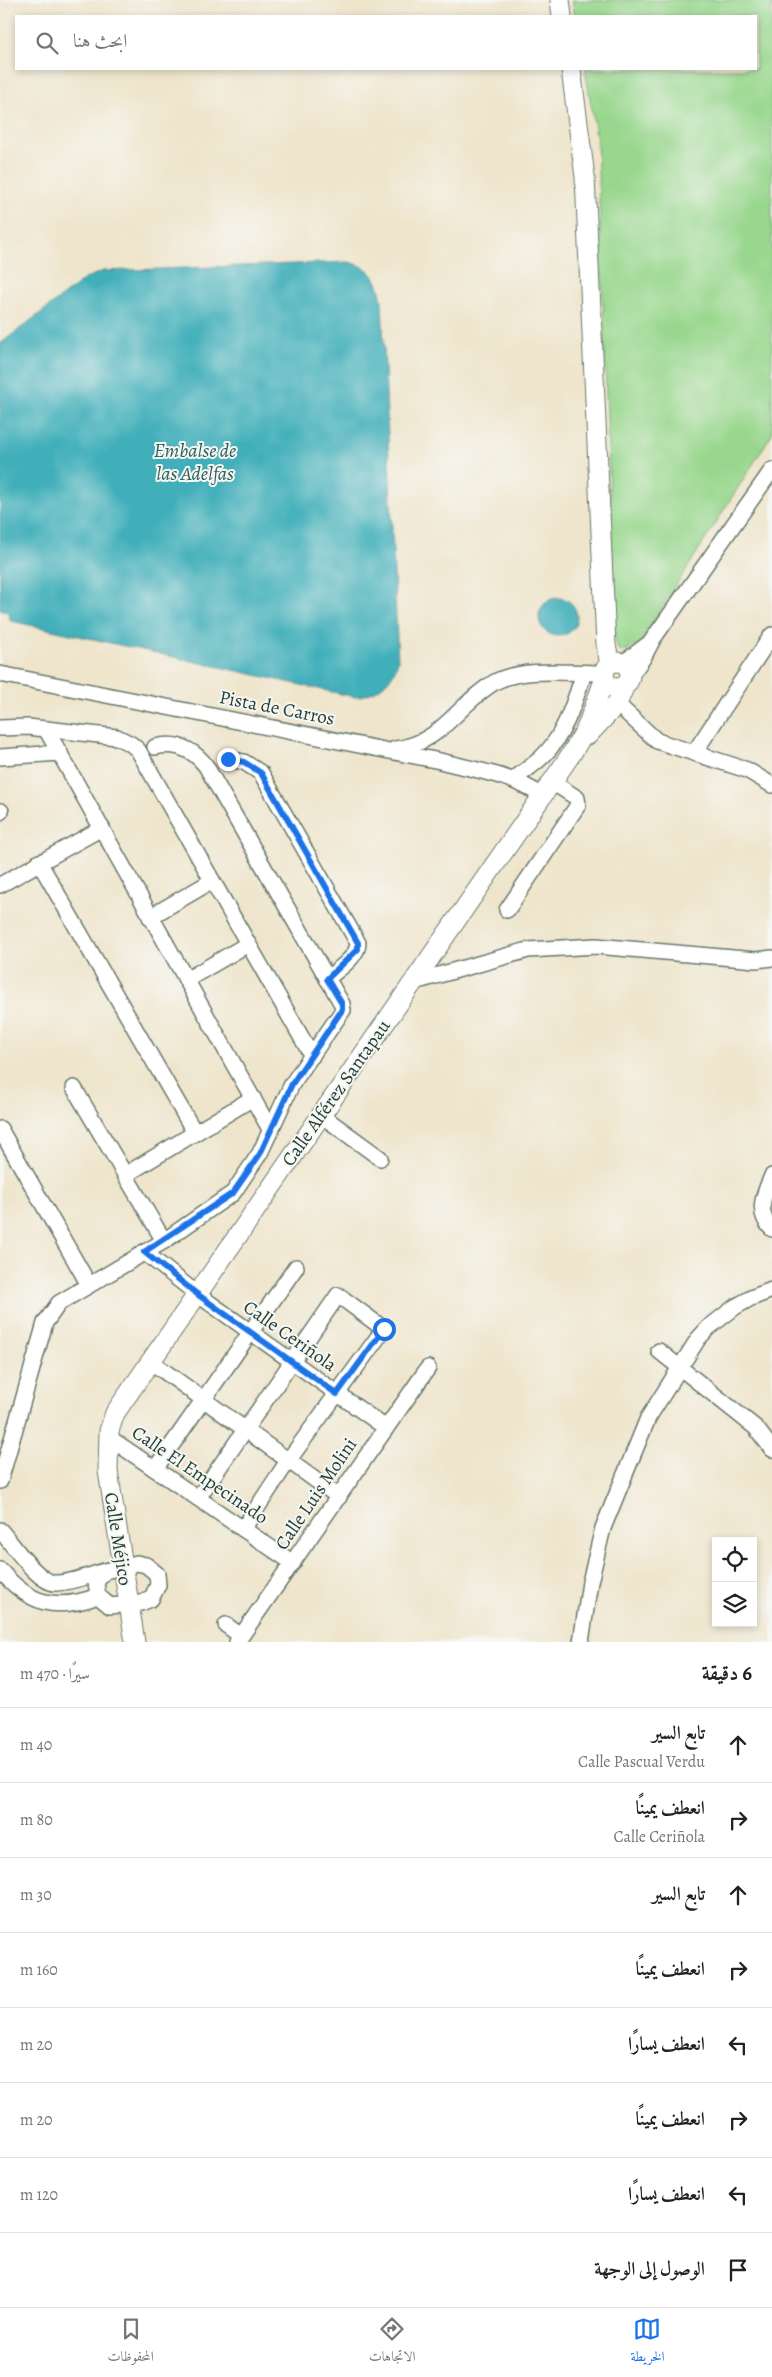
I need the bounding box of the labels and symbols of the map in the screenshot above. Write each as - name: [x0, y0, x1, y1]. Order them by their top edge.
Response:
- water label: Embalse de las Adelfas: [154, 437, 236, 487]
- street label: Pista de Carros: [217, 684, 337, 732]
- route end: [217, 748, 240, 771]
- street label: Calle Alférez Santapau: [276, 1014, 397, 1171]
- street label: Calle Ceriñola: [238, 1294, 342, 1378]
- route start: [373, 1318, 396, 1341]
- street label: Calle El Empecinado: [127, 1420, 273, 1530]
- street label: Calle Luis Molini: [269, 1433, 363, 1555]
- street label: Calle Méjico: [98, 1491, 138, 1587]

